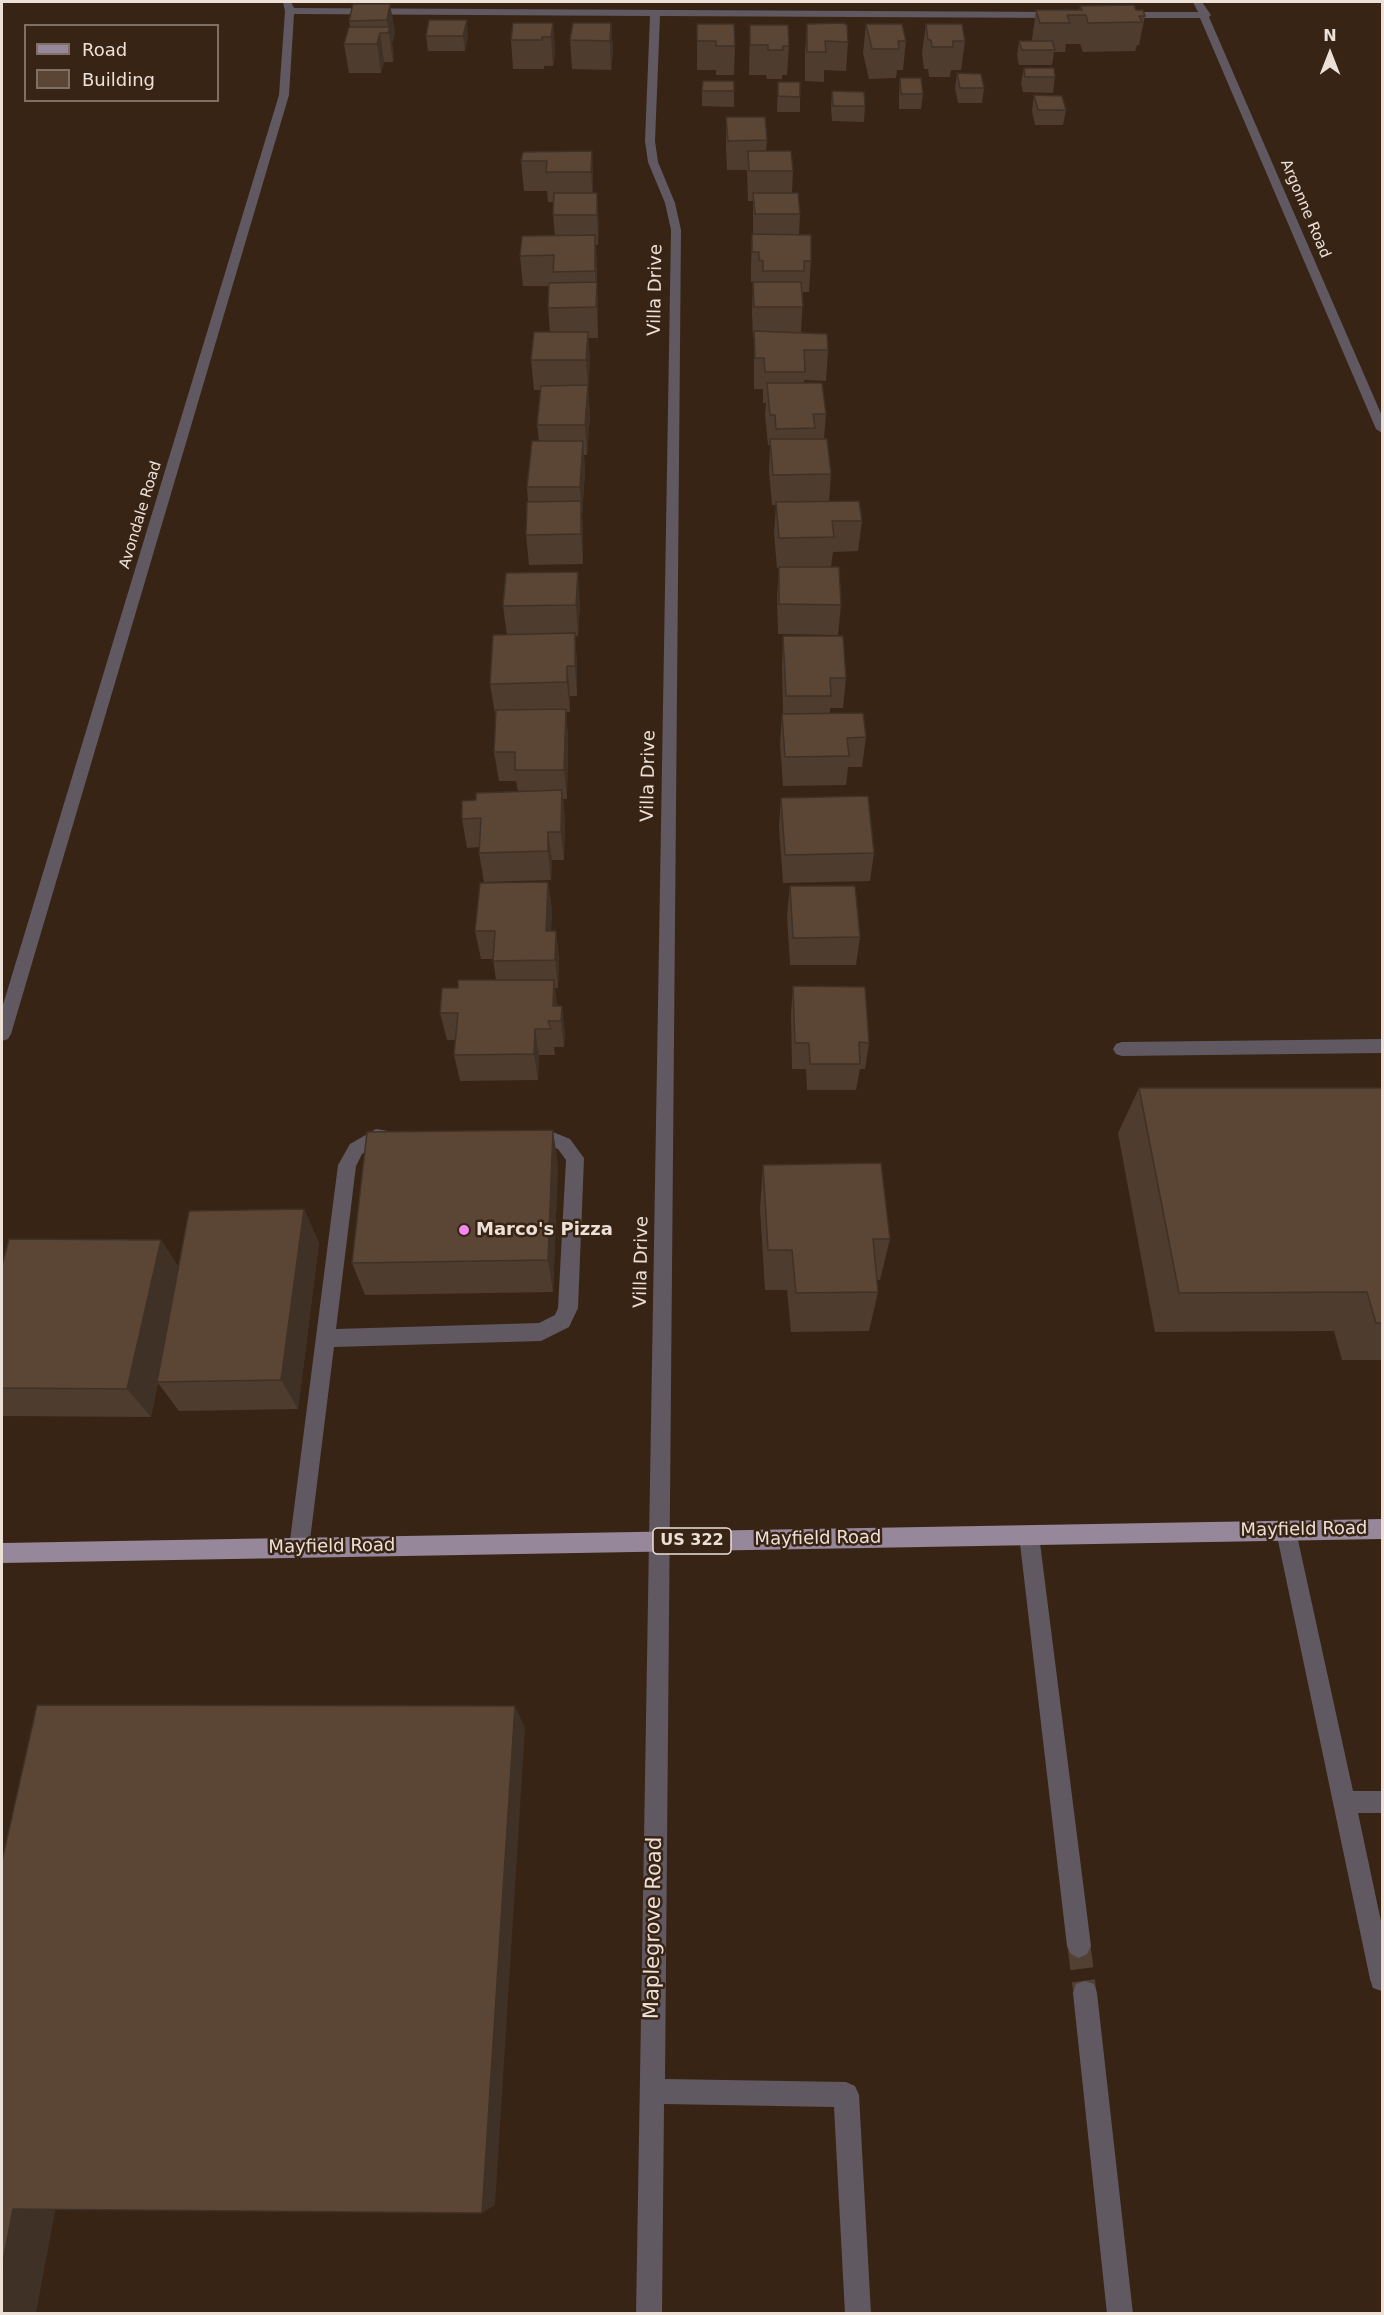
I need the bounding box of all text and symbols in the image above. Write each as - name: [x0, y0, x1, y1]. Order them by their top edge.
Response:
- legend: [24, 24, 219, 102]
- north arrow: [1300, 24, 1360, 84]
- text: N: [1323, 26, 1337, 45]
- text: Road: [82, 39, 127, 60]
- text: Building: [82, 69, 155, 90]
- street label: Argonne Road: [1276, 157, 1334, 261]
- street label: Villa Drive: [644, 244, 668, 336]
- street label: Avondale Road: [116, 459, 166, 571]
- street label: Villa Drive: [637, 730, 661, 822]
- street label: Villa Drive: [630, 1216, 654, 1308]
- place label: Marco's Pizza: [476, 1219, 613, 1241]
- marker: Marco's Pizza: [457, 1223, 471, 1237]
- street label: Mayfield Road: [1240, 1518, 1368, 1542]
- street label: Mayfield Road: [754, 1527, 882, 1551]
- road number: US 322: [653, 1528, 731, 1554]
- street label: Mayfield Road: [268, 1535, 396, 1559]
- street label: Maplegrove Road: [640, 1837, 668, 2019]

